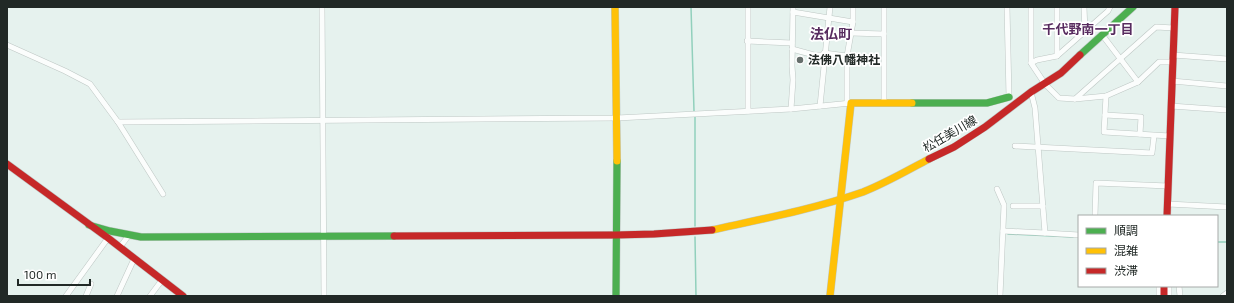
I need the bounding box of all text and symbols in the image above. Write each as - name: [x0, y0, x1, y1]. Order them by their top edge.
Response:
- district label: 千代野南一丁目: [1042, 21, 1134, 37]
- district label: 法仏町: [810, 25, 852, 42]
- place label: 法佛八幡神社: [808, 52, 880, 66]
- marker: 法佛八幡神社: [795, 55, 805, 65]
- street label: 松任美川線: [920, 112, 979, 154]
- legend: [1078, 215, 1218, 287]
- text: 順調: [1114, 223, 1138, 237]
- text: 混雑: [1114, 243, 1138, 257]
- scale bar: [18, 261, 90, 287]
- text: 渋滞: [1114, 263, 1138, 277]
- text: 100 m: [24, 267, 56, 281]

